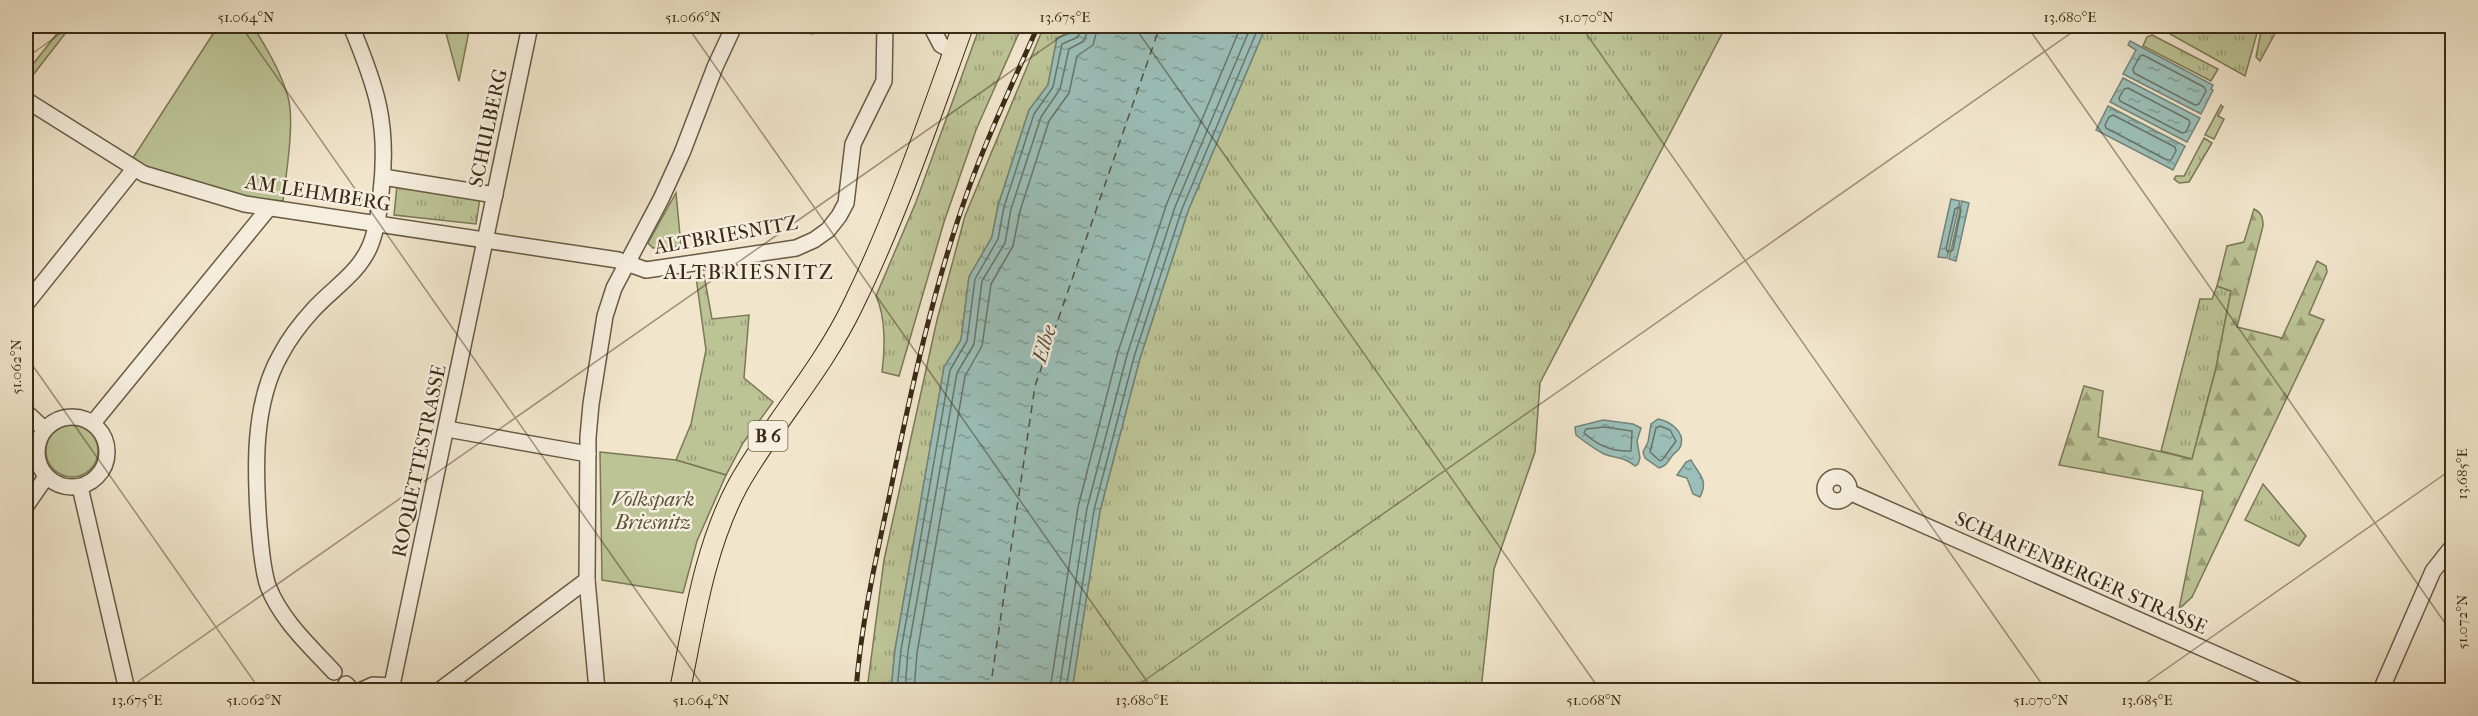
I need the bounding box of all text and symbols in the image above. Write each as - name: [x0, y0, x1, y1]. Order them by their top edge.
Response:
- text: 51.064°N: [218, 8, 275, 26]
- text: 51.066°N: [665, 8, 722, 26]
- text: 13.675°E: [1040, 8, 1090, 26]
- text: 51.070°N: [1558, 8, 1614, 26]
- text: 13.680°E: [2044, 8, 2096, 26]
- street label: SCHULBERG: [464, 67, 512, 189]
- street label: AM LEHMBERG: [243, 170, 392, 216]
- street label: ALTBRIESNITZ: [651, 211, 800, 259]
- district label: ALTBRIESNITZ: [663, 260, 834, 284]
- water label: Elbe: [1026, 322, 1061, 367]
- text: 51.062°N: [7, 339, 25, 395]
- street label: ROQUETTESTRASSE: [387, 363, 451, 559]
- road number: B 6: [748, 421, 788, 451]
- text: 13.685°E: [2453, 448, 2471, 500]
- park label: Volkspark Briesnitz: [612, 488, 694, 534]
- street label: SCHARFENBERGER STRASSE: [1951, 507, 2211, 639]
- text: 51.072°N: [2453, 594, 2471, 649]
- text: 13.675°E: [112, 691, 162, 709]
- text: 51.062°N: [226, 691, 282, 709]
- text: 51.064°N: [673, 691, 730, 709]
- text: 13.680°E: [1116, 691, 1168, 709]
- text: 51.068°N: [1566, 691, 1622, 709]
- text: 51.070°N: [2013, 691, 2069, 709]
- text: 13.685°E: [2121, 691, 2173, 709]

